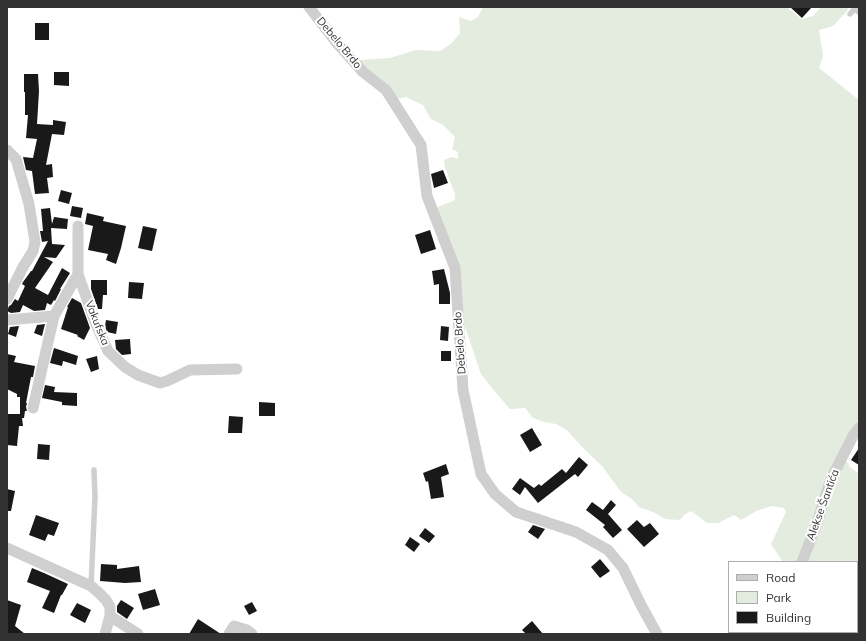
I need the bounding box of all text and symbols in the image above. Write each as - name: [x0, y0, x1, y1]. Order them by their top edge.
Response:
- street label: Debelo Brdo: [314, 15, 364, 71]
- street label: Vakufska: [82, 299, 112, 347]
- street label: Debelo Brdo: [451, 311, 469, 375]
- street label: Alekse Šantića: [804, 468, 842, 542]
- legend: [728, 561, 858, 633]
- text: Road: [766, 570, 795, 585]
- text: Park: [766, 590, 791, 605]
- text: Building: [766, 610, 811, 625]

